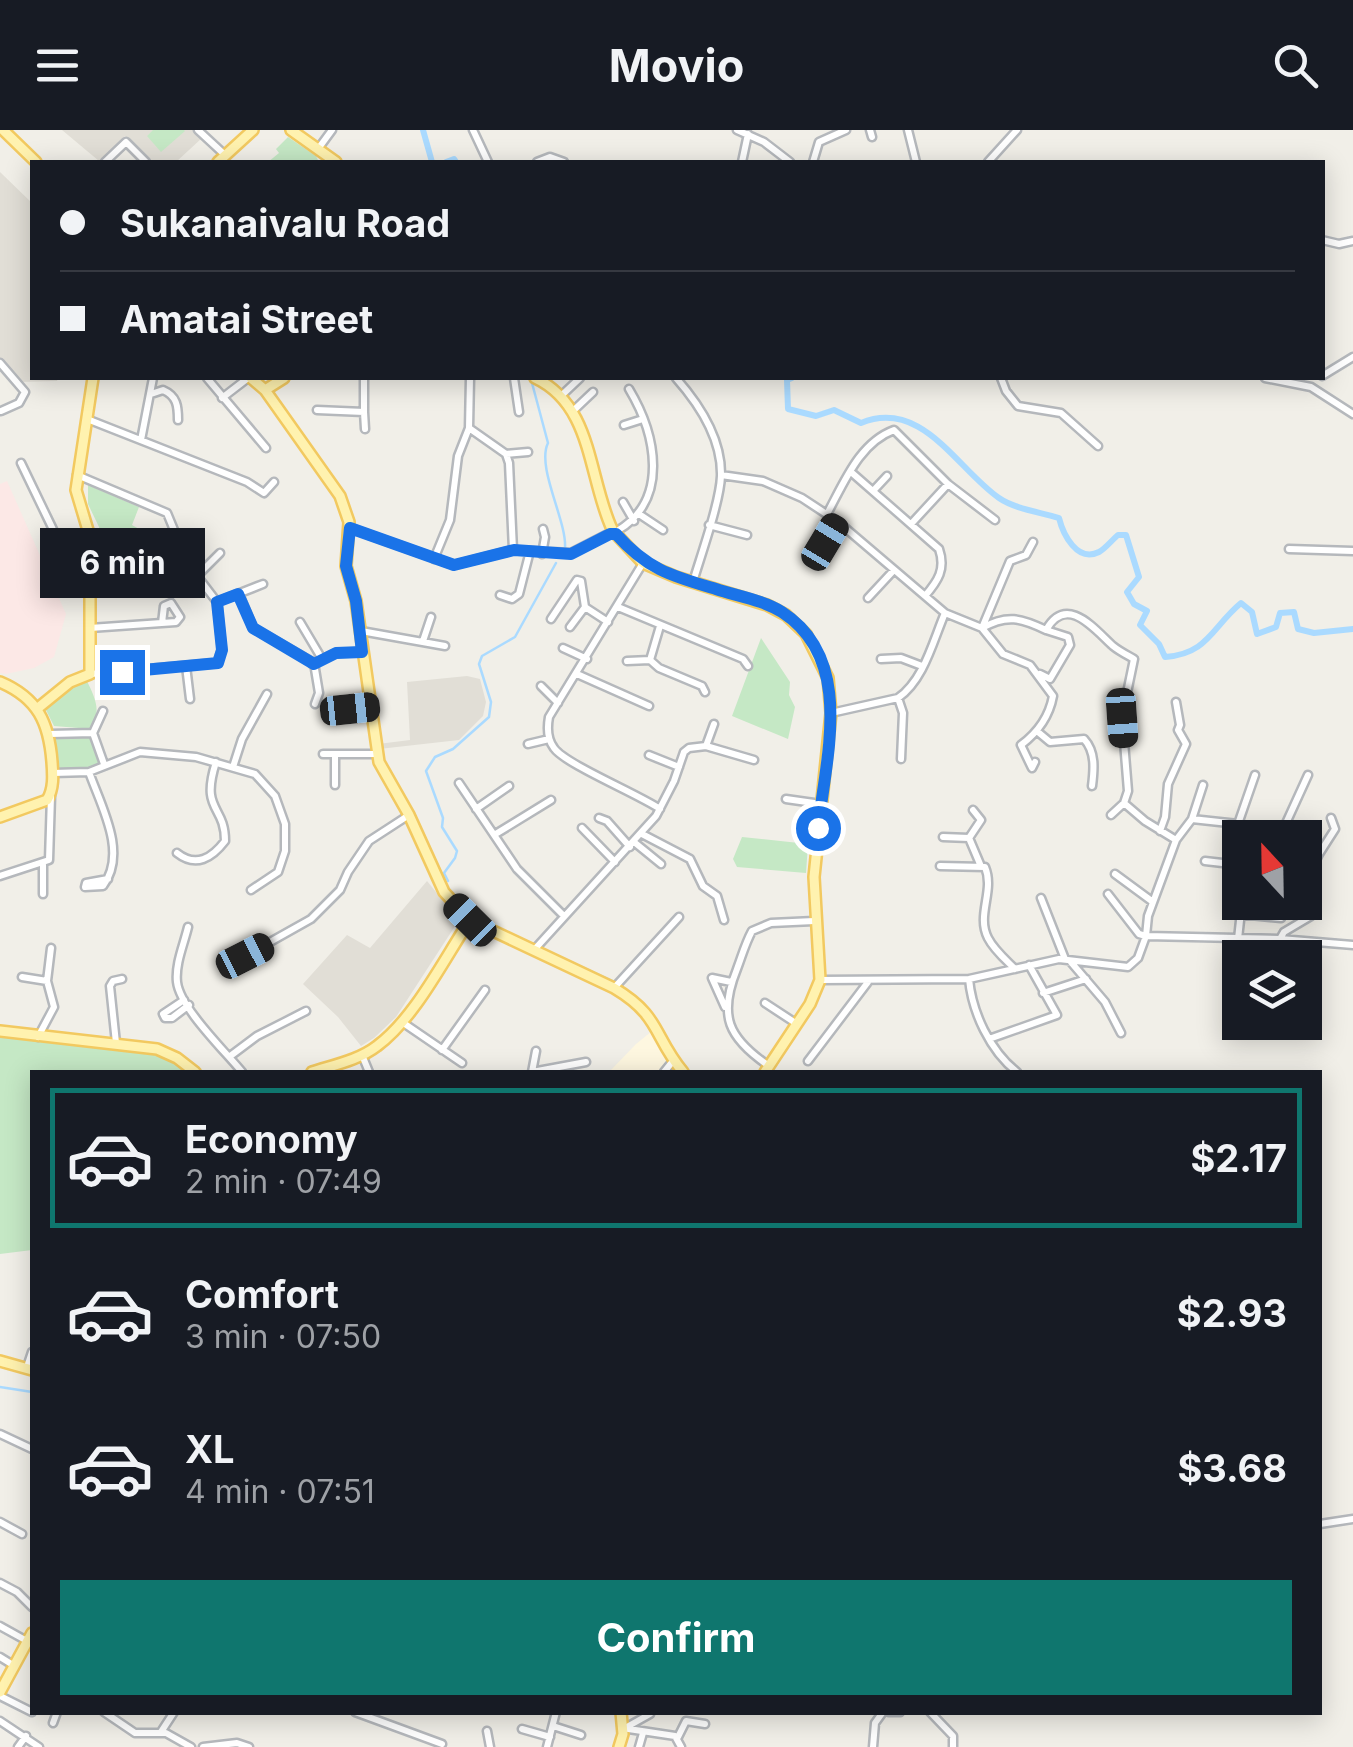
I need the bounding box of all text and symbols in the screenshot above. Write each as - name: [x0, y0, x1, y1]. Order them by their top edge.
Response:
- icon: menu: [30, 38, 85, 93]
- text: Movio: [609, 38, 744, 93]
- icon: search: [1268, 38, 1323, 93]
- text: Sukanaivalu Road: [120, 200, 450, 246]
- text: Amatai Street: [120, 296, 373, 342]
- car: [797, 509, 853, 575]
- callout: 6 min: [39, 527, 204, 597]
- text: 6 min: [79, 543, 166, 582]
- route end: [100, 650, 145, 695]
- car: [1105, 687, 1139, 749]
- car: [319, 691, 381, 727]
- route start: [796, 806, 841, 851]
- north arrow: [1222, 820, 1322, 920]
- map controls: [1222, 820, 1322, 1040]
- car: [438, 888, 502, 952]
- car: [211, 929, 279, 983]
- button: layers: [1222, 940, 1322, 1040]
- icon: car: [65, 1113, 155, 1203]
- text: Economy: [185, 1116, 358, 1162]
- text: $2.17: [1190, 1135, 1287, 1181]
- text: 2 min · 07:49: [185, 1162, 382, 1201]
- icon: car: [65, 1268, 155, 1358]
- text: Comfort: [185, 1271, 339, 1317]
- text: $2.93: [1177, 1290, 1287, 1336]
- text: 3 min · 07:50: [185, 1317, 381, 1356]
- icon: car: [65, 1423, 155, 1513]
- text: XL: [185, 1426, 235, 1472]
- text: $3.68: [1177, 1445, 1287, 1491]
- text: 4 min · 07:51: [185, 1472, 375, 1511]
- button: Confirm: [60, 1580, 1292, 1695]

